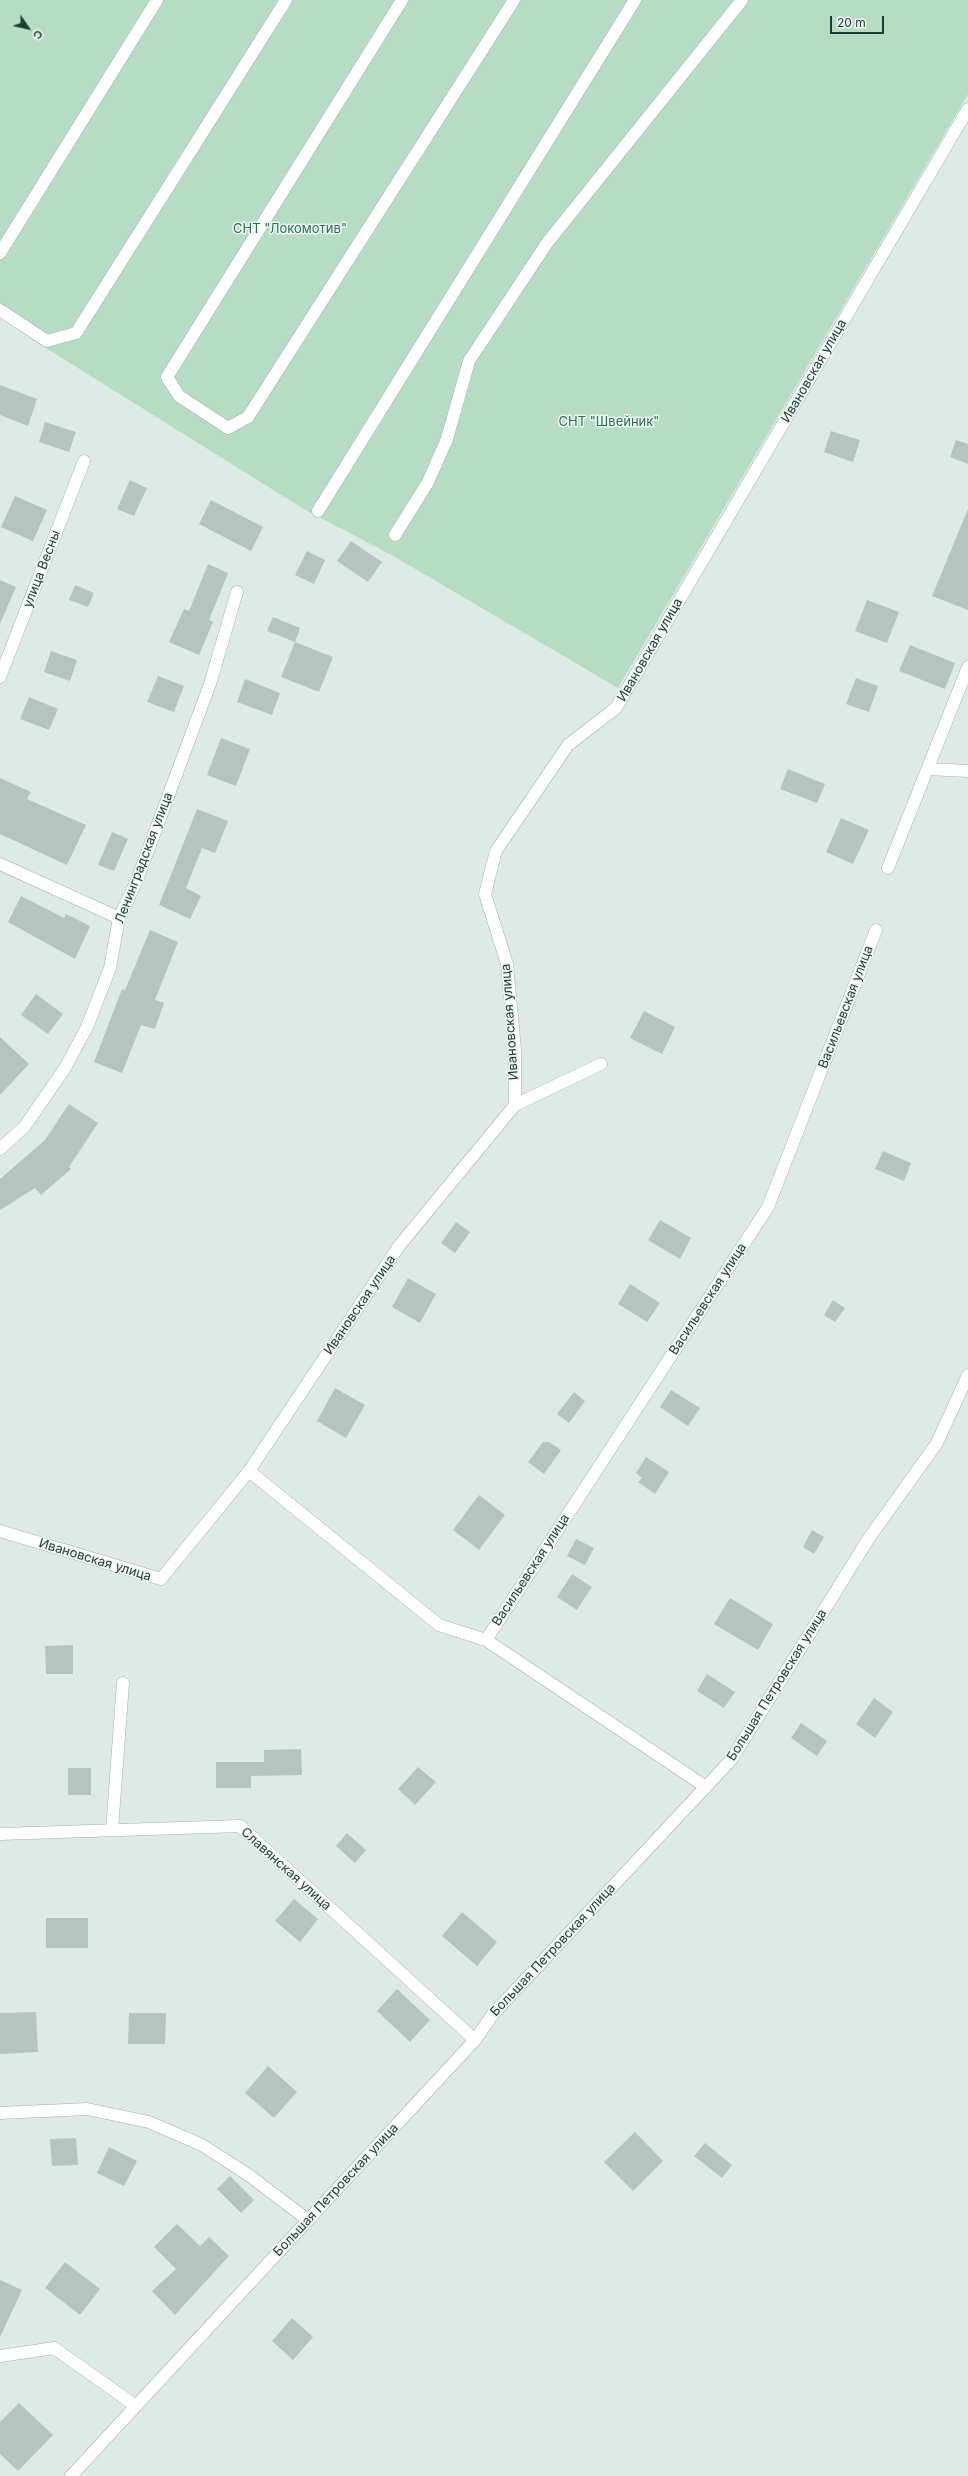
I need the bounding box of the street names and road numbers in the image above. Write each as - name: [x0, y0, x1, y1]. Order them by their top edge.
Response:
- street label: Ивановская улица: [778, 317, 850, 425]
- street label: улица Весны: [20, 528, 64, 610]
- street label: Ивановская улица: [614, 596, 686, 704]
- street label: Ленинградская улица: [112, 790, 176, 926]
- street label: Васильевская улица: [815, 943, 877, 1071]
- street label: Ивановская улица: [498, 963, 522, 1081]
- street label: Васильевская улица: [666, 1240, 750, 1358]
- street label: Ивановская улица: [321, 1252, 399, 1358]
- street label: Васильевская улица: [489, 1511, 573, 1629]
- street label: Ивановская улица: [37, 1535, 153, 1585]
- street label: Большая Петровская улица: [724, 1606, 830, 1764]
- street label: Славянская улица: [238, 1824, 334, 1914]
- street label: Большая Петровская улица: [487, 1880, 619, 2020]
- street label: Большая Петровская улица: [270, 2120, 402, 2260]

